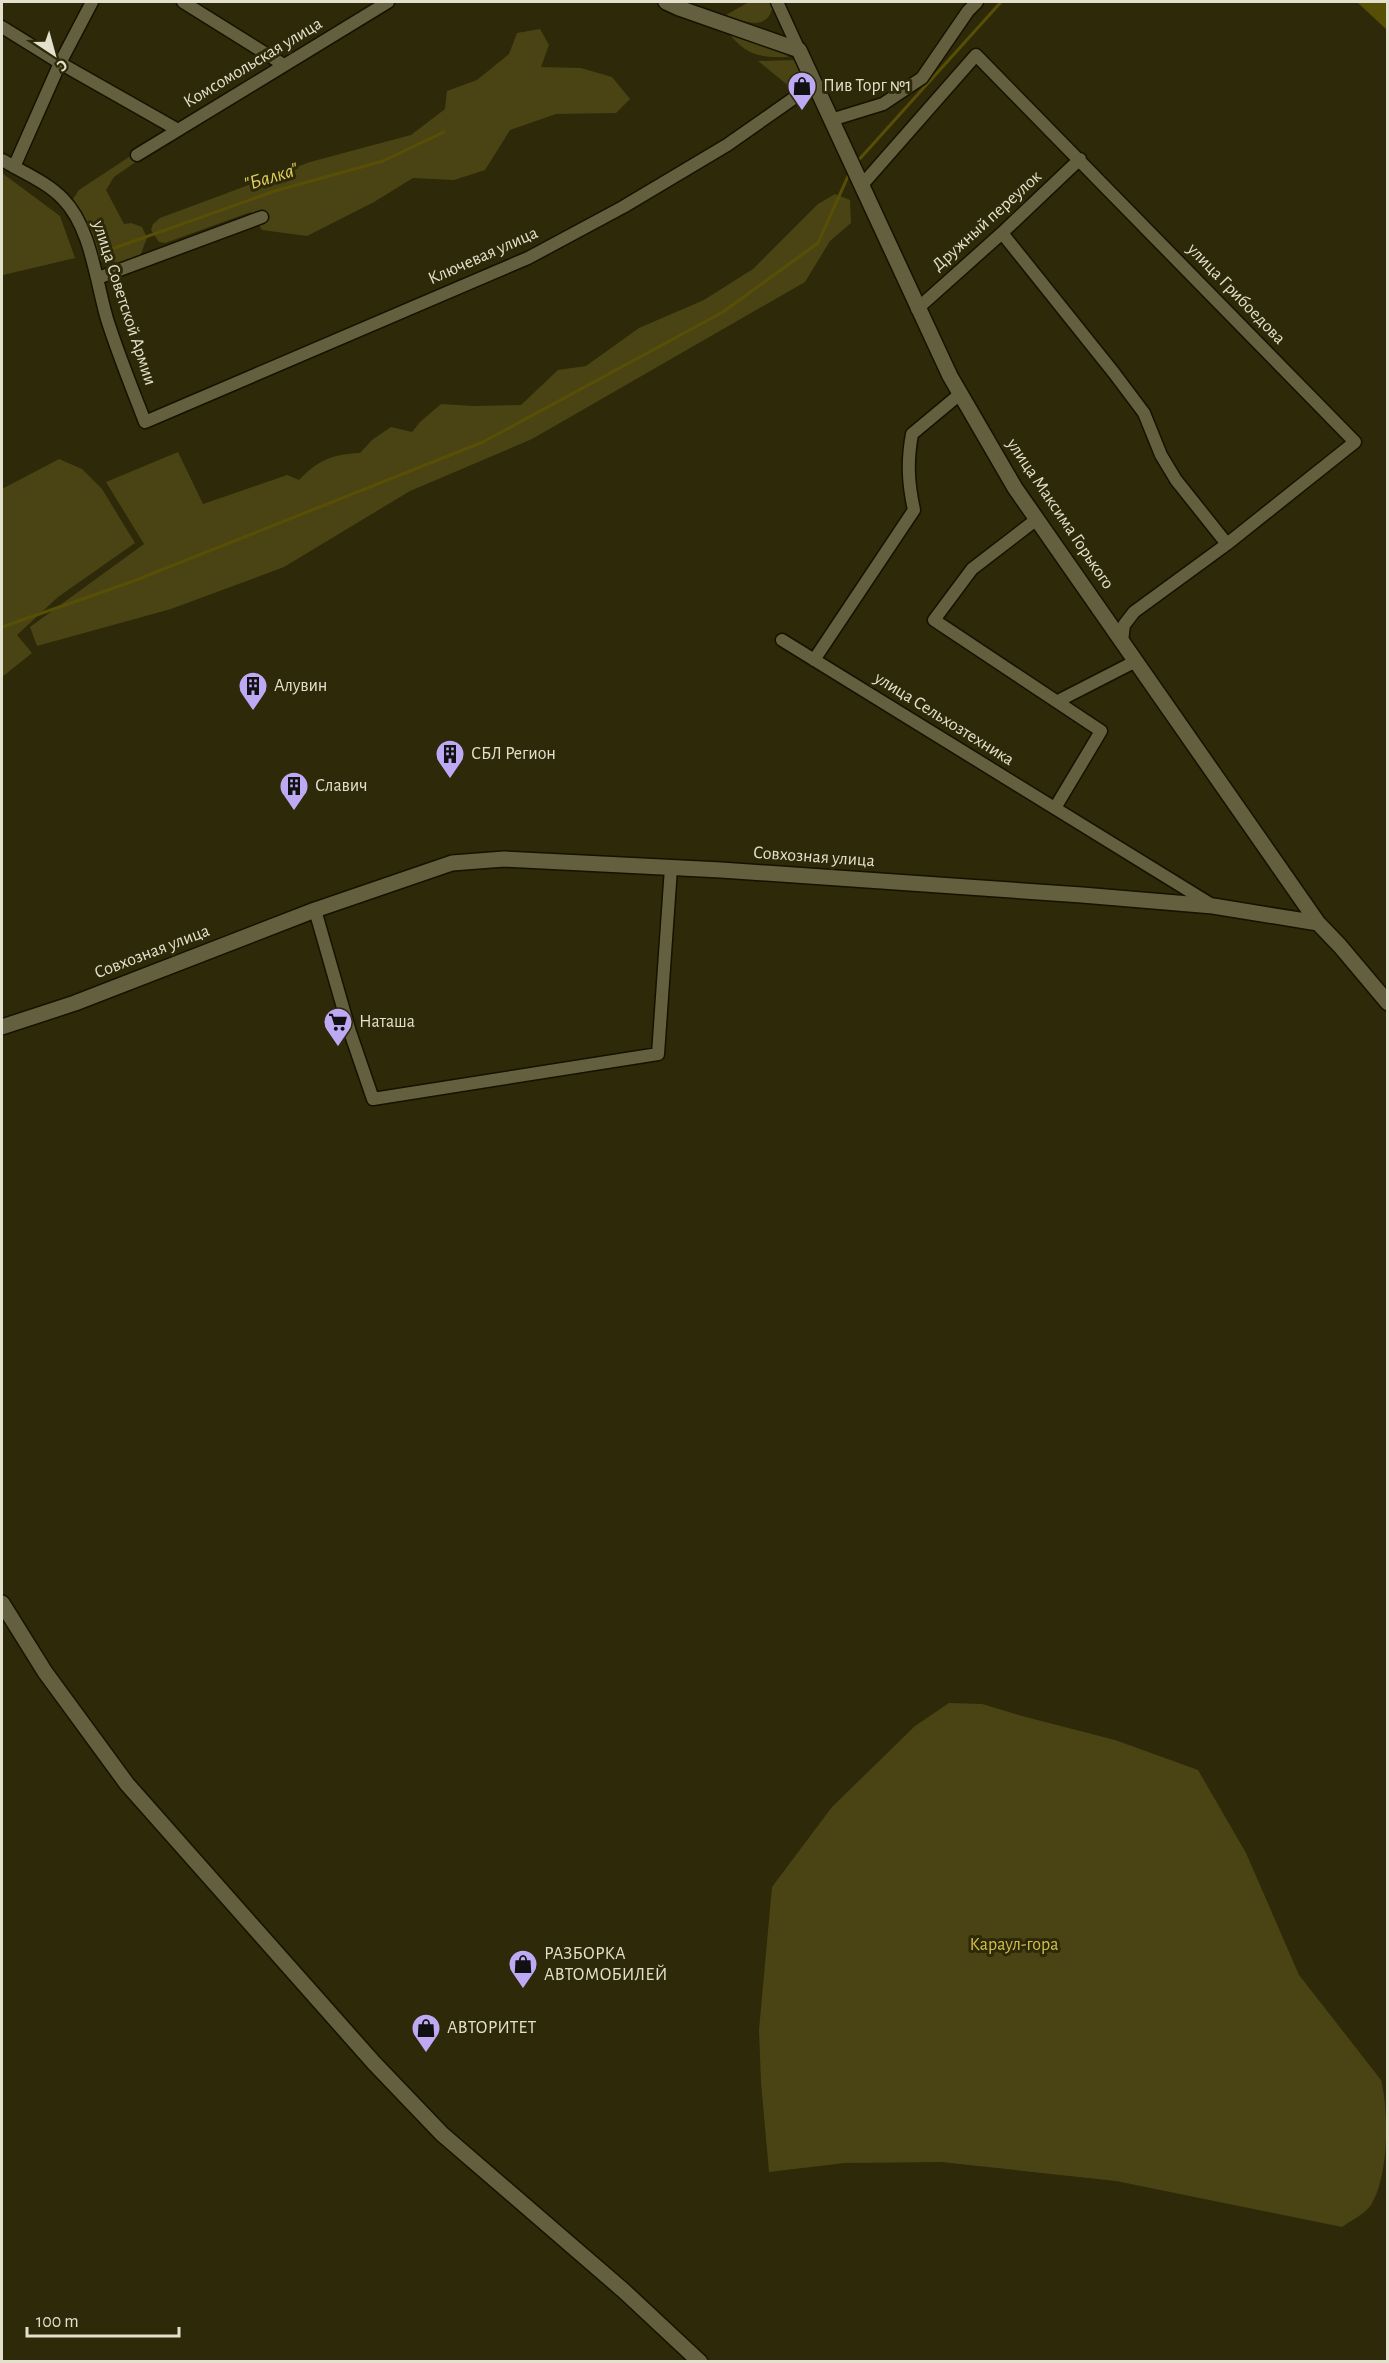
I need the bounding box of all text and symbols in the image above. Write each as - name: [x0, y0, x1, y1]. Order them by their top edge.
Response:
- street label: Комсомольская улица: [181, 15, 325, 111]
- north arrow: [24, 24, 84, 84]
- text: С: [54, 56, 71, 74]
- shop icon: Пив Торг №1: [786, 70, 818, 112]
- place label: Пив Торг №1: [823, 77, 912, 95]
- water label: "Балка": [242, 159, 301, 195]
- street label: Дружный переулок: [929, 167, 1046, 275]
- street label: улица Советской Армии: [89, 217, 159, 388]
- street label: Ключевая улица: [425, 224, 541, 288]
- street label: улица Грибоедова: [1183, 239, 1289, 348]
- street label: улица Максима Горького: [1002, 435, 1117, 593]
- street label: улица Сельхозтехника: [870, 668, 1017, 769]
- building icon: Алувин: [237, 670, 269, 712]
- place label: Алувин: [274, 677, 328, 695]
- building icon: СБЛ Регион: [434, 738, 466, 780]
- place label: СБЛ Регион: [471, 745, 556, 763]
- building icon: Славич: [278, 770, 310, 812]
- place label: Славич: [315, 777, 368, 795]
- street label: Совхозная улица: [753, 844, 875, 870]
- street label: Совхозная улица: [92, 922, 212, 982]
- supermarket icon: Наташа: [322, 1006, 354, 1048]
- place label: Наташа: [359, 1013, 415, 1031]
- park label: Караул-гора: [970, 1936, 1058, 1954]
- place label: РАЗБОРКА АВТОМОБИЛЕЙ: [544, 1945, 668, 1984]
- shop icon: РАЗБОРКА АВТОМОБИЛЕЙ: [507, 1948, 539, 1990]
- shop icon: АВТОРИТЕТ: [410, 2012, 442, 2054]
- place label: АВТОРИТЕТ: [447, 2019, 537, 2037]
- scale bar: [27, 2300, 178, 2338]
- text: 100 m: [36, 2313, 79, 2331]

